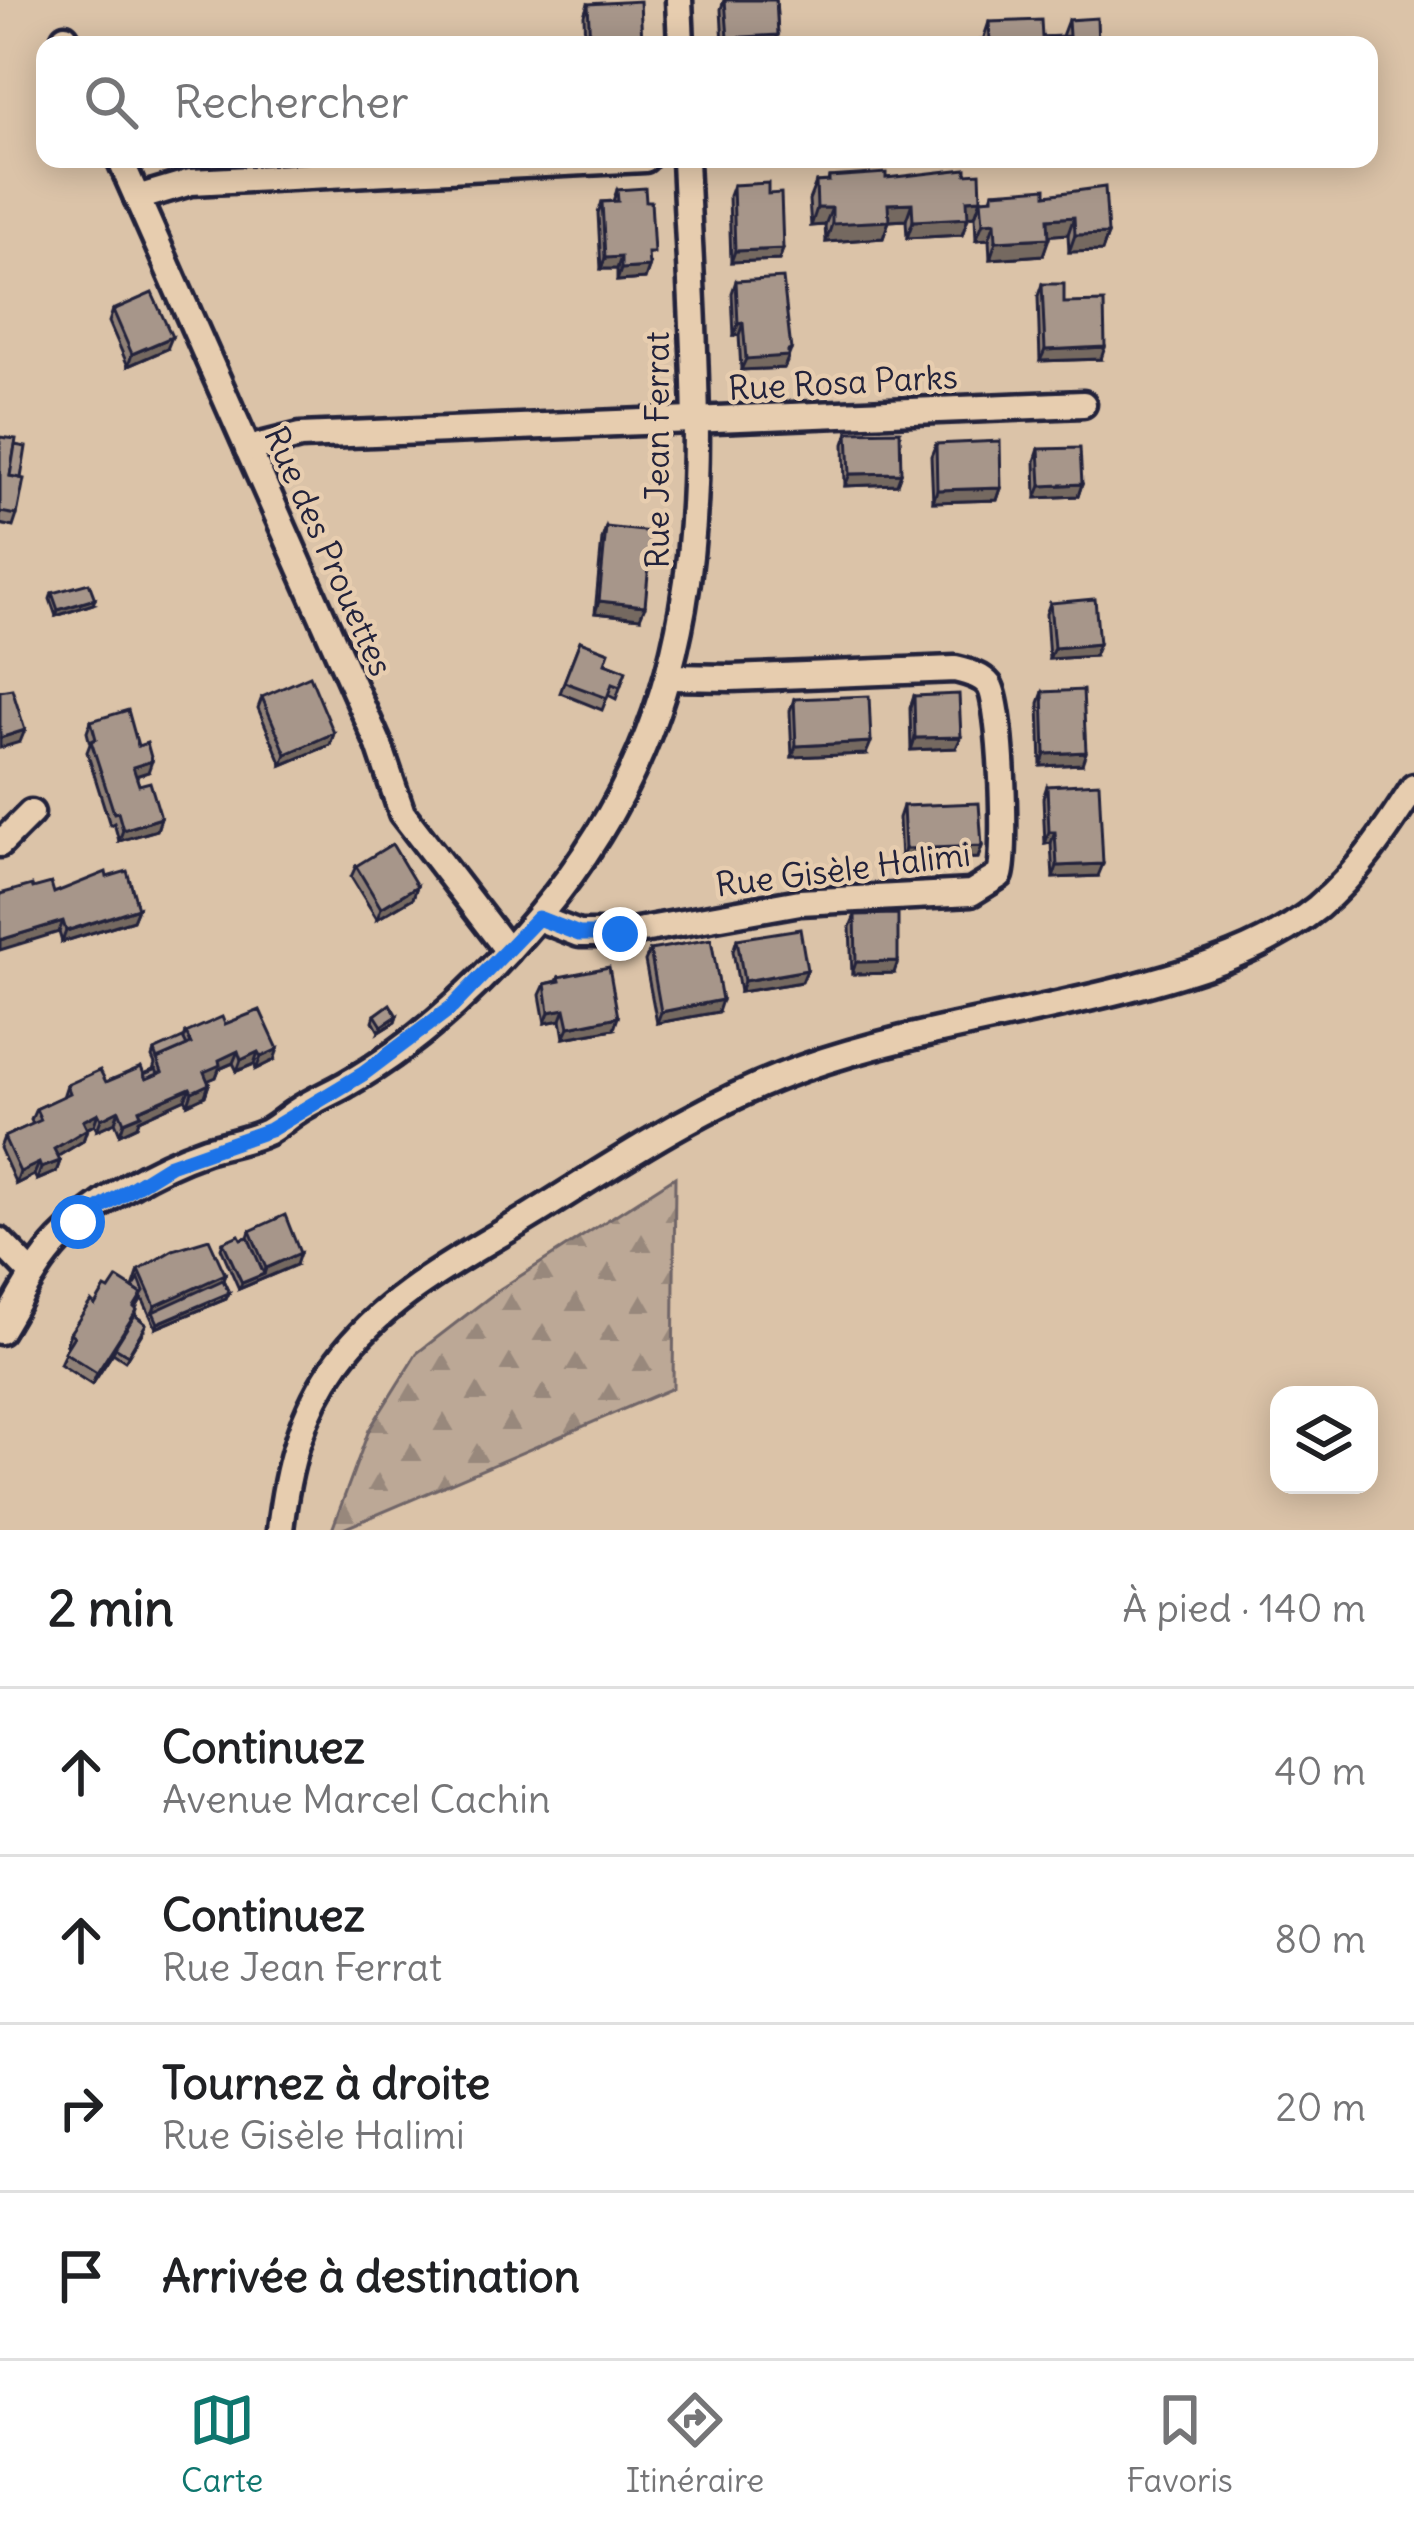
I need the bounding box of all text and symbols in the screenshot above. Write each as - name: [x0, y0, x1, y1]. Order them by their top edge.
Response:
- search box: [36, 36, 1378, 168]
- icon: search: [78, 69, 144, 135]
- text: Rechercher: [174, 74, 409, 130]
- street label: Rue Jean Ferrat: [636, 331, 678, 569]
- street label: Rue Rosa Parks: [727, 355, 959, 409]
- street label: Rue des Prouettes: [255, 420, 403, 682]
- street label: Rue Gisèle Halimi: [713, 833, 973, 905]
- route end: [593, 907, 647, 961]
- route start: [51, 1195, 105, 1249]
- map controls: [1270, 1386, 1378, 1494]
- button: layers: [1270, 1386, 1378, 1494]
- text: 2 min: [48, 1576, 174, 1640]
- text: À pied · 140 m: [1122, 1584, 1366, 1633]
- text: Continuez: [162, 1719, 365, 1775]
- icon: ahead: [48, 1739, 114, 1805]
- text: 40 m: [1274, 1747, 1366, 1796]
- text: Avenue Marcel Cachin: [162, 1775, 550, 1824]
- text: Continuez: [162, 1887, 365, 1943]
- icon: ahead: [48, 1907, 114, 1973]
- text: 80 m: [1274, 1915, 1366, 1964]
- text: Rue Jean Ferrat: [162, 1943, 442, 1992]
- text: Tournez à droite: [162, 2055, 490, 2111]
- icon: right: [48, 2075, 114, 2141]
- text: 20 m: [1275, 2083, 1366, 2132]
- text: Rue Gisèle Halimi: [162, 2111, 465, 2160]
- icon: arrive: [48, 2243, 114, 2309]
- text: Arrivée à destination: [162, 2248, 580, 2304]
- tab: Carte: [181, 2387, 263, 2501]
- tab: Itinéraire: [626, 2387, 764, 2501]
- tab: Favoris: [1126, 2387, 1233, 2501]

